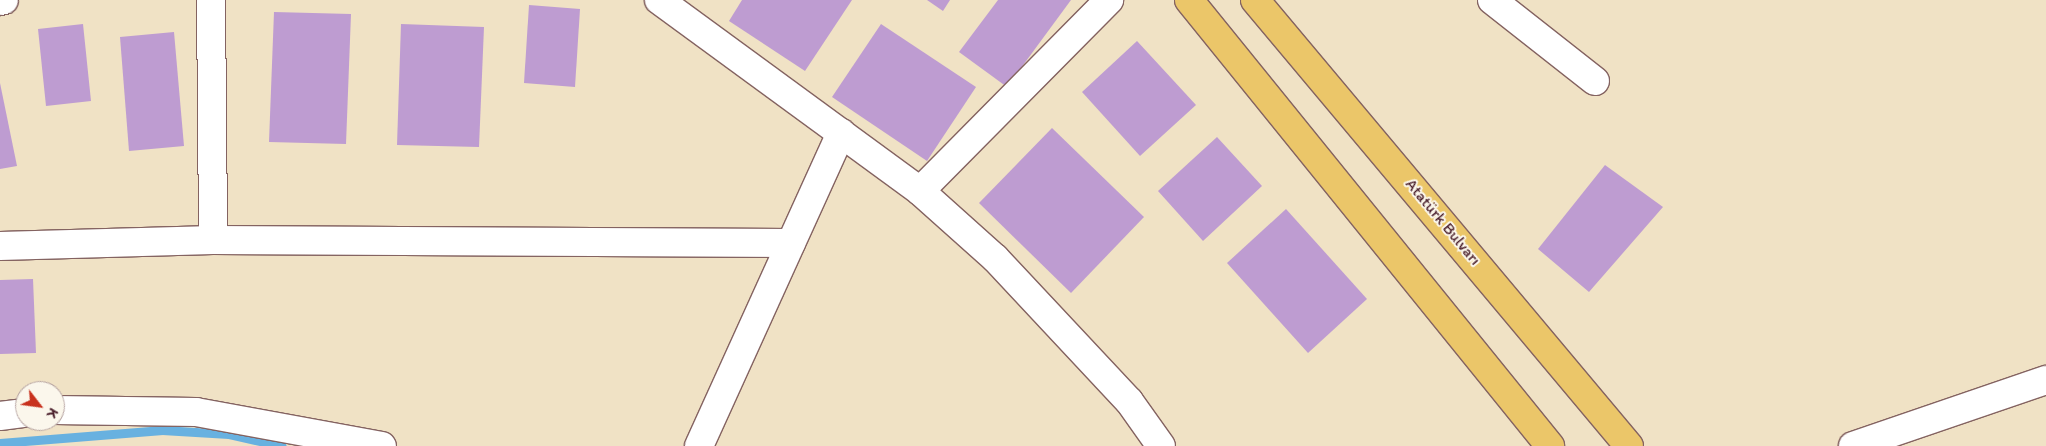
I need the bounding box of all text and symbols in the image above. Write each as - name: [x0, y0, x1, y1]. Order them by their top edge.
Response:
- street label: Atatürk Bulvarı: [1401, 175, 1485, 269]
- north arrow: [15, 381, 65, 431]
- text: K: [43, 405, 62, 421]

